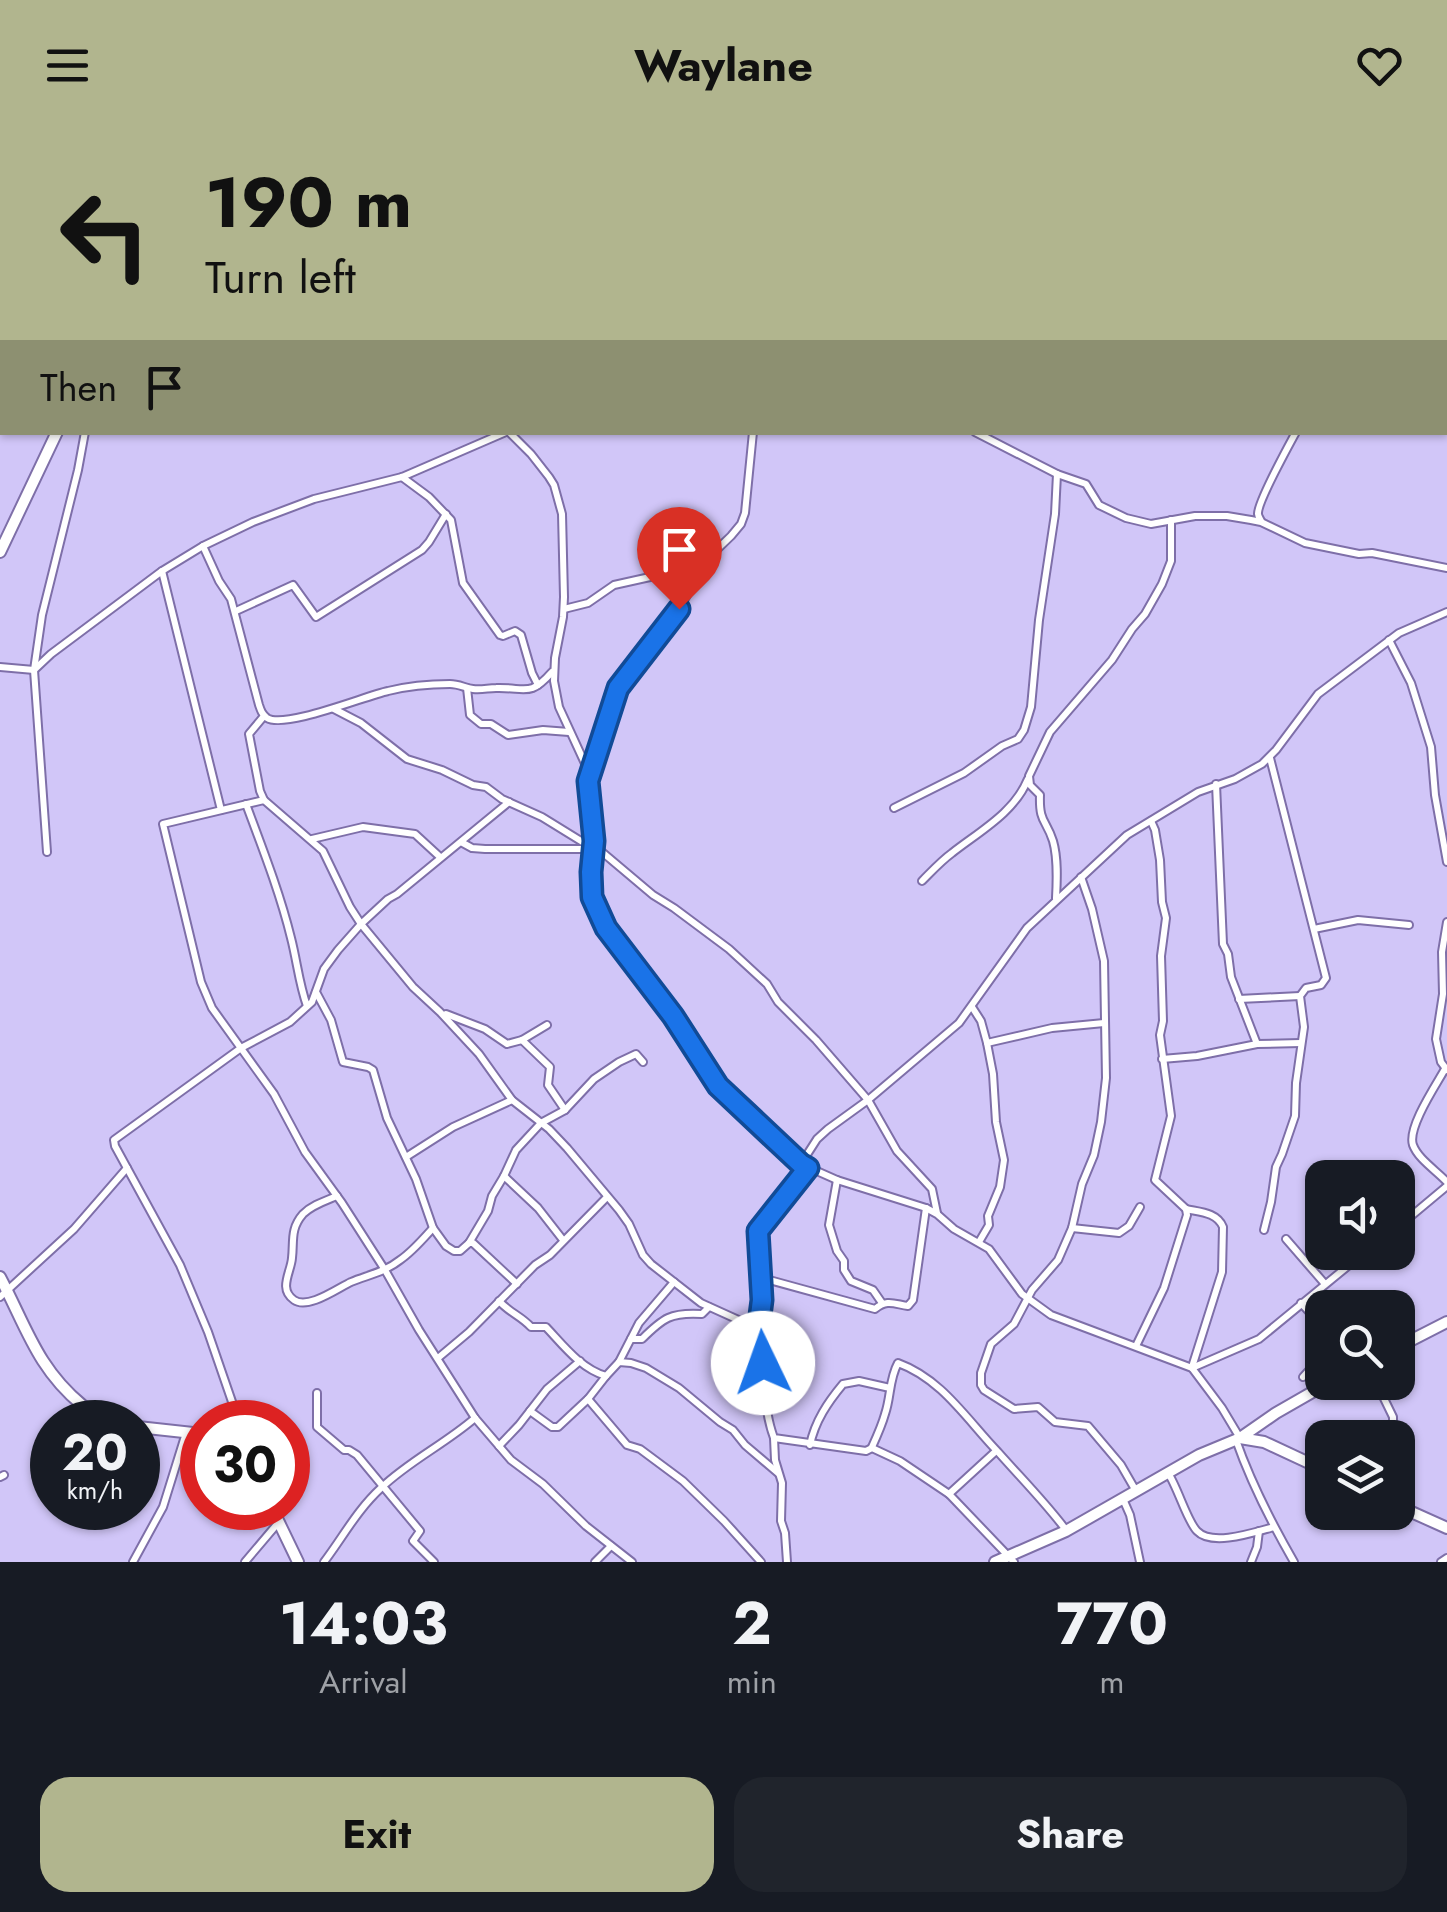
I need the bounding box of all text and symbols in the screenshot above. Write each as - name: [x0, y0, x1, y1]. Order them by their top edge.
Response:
- text: Waylane: [634, 33, 813, 98]
- icon: menu: [40, 38, 95, 93]
- icon: heart: [1352, 38, 1407, 93]
- text: 190 m: [205, 152, 412, 253]
- icon: left: [40, 170, 170, 300]
- text: Turn left: [205, 245, 356, 310]
- text: Then: [40, 360, 117, 415]
- icon: arrive: [137, 360, 192, 415]
- pin: [637, 507, 722, 610]
- icon: arrive: [652, 522, 707, 577]
- map controls: [1305, 1160, 1415, 1530]
- button: sound: [1305, 1160, 1415, 1270]
- button: search: [1305, 1290, 1415, 1400]
- position arrow: [711, 1311, 815, 1415]
- speed limit sign: 30: [180, 1400, 310, 1530]
- text: 20: [62, 1416, 128, 1489]
- button: layers: [1305, 1420, 1415, 1530]
- text: km/h: [67, 1472, 123, 1508]
- text: 14:03: [279, 1580, 448, 1667]
- text: 2: [732, 1580, 772, 1667]
- text: 770: [1056, 1580, 1168, 1667]
- text: Arrival: [319, 1659, 408, 1705]
- text: min: [727, 1659, 777, 1705]
- text: m: [1099, 1659, 1124, 1705]
- button: Exit: [40, 1777, 714, 1892]
- button: Share: [734, 1777, 1407, 1892]

